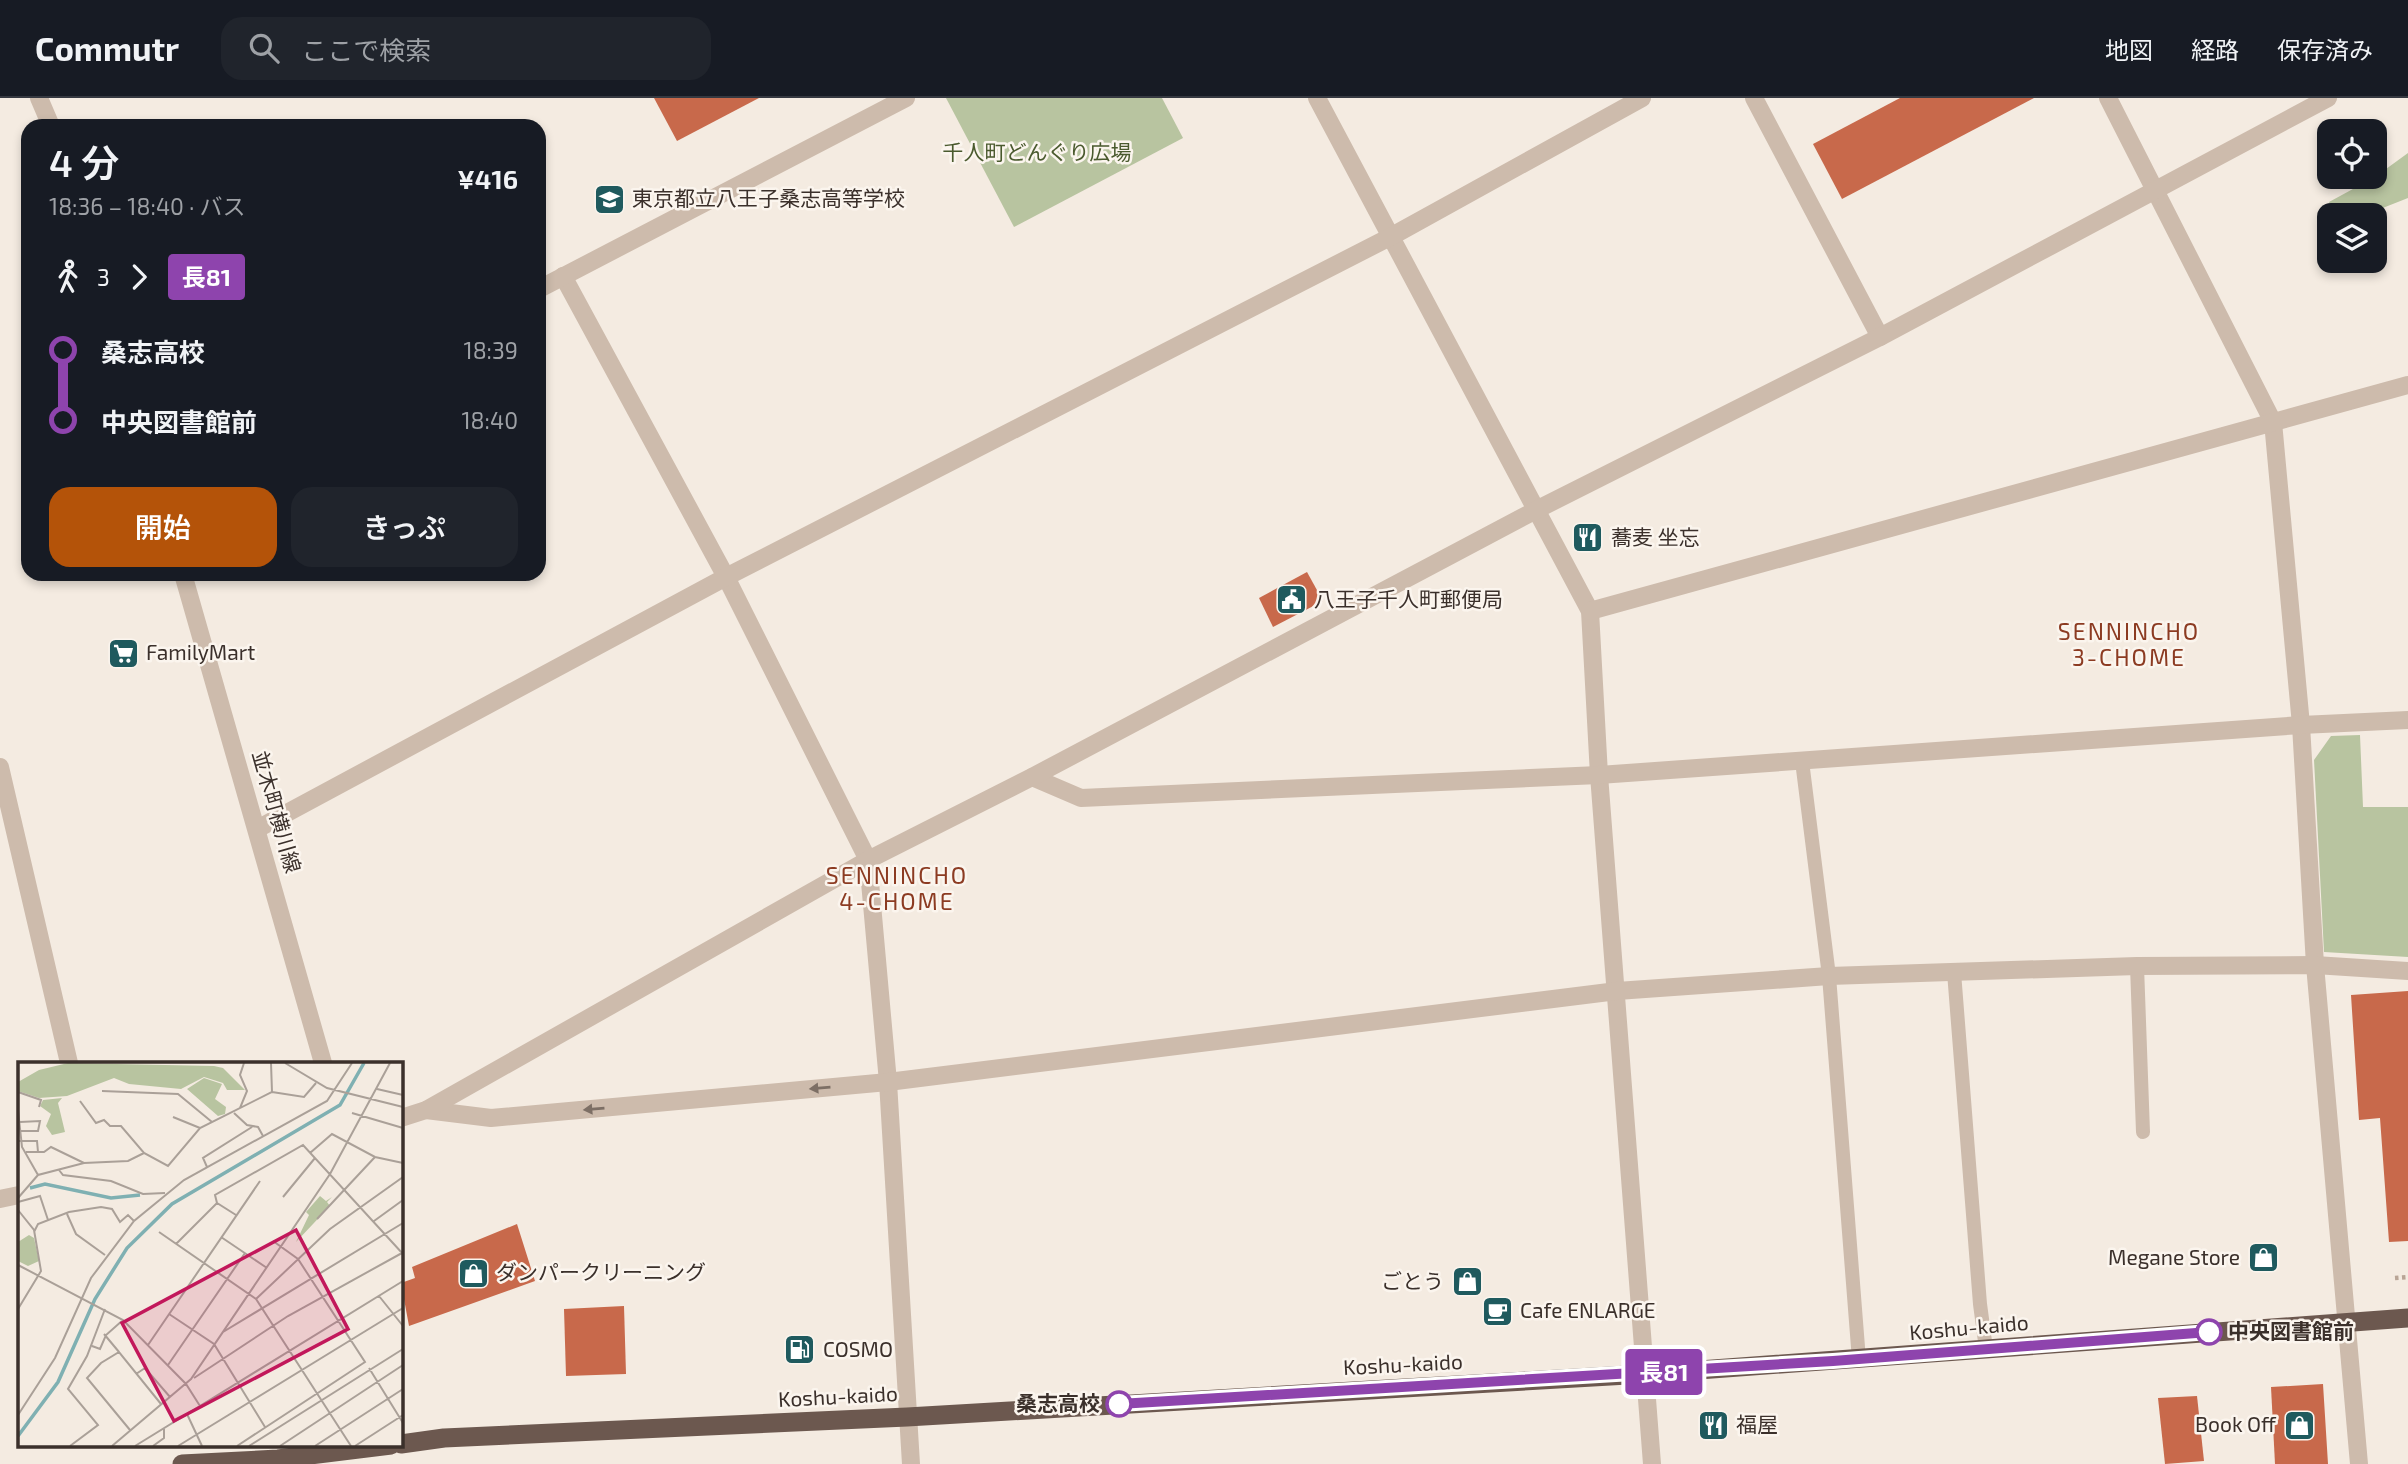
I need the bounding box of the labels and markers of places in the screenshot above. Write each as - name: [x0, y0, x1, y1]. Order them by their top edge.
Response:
- school or university icon: 東京都立八王子桑志高等学校: [592, 182, 626, 216]
- place label: 東京都立八王子桑志高等学校: [632, 185, 905, 210]
- restaurant icon: 蕎麦 坐忘: [1571, 521, 1605, 555]
- place label: 蕎麦 坐忘: [1611, 524, 1700, 549]
- public building icon: 八王子千人町郵便局: [1274, 583, 1308, 617]
- place label: 八王子千人町郵便局: [1314, 586, 1503, 611]
- supermarket icon: FamilyMart: [106, 636, 140, 670]
- place label: FamilyMart: [146, 639, 255, 664]
- shop icon: Megane Store: [2246, 1241, 2280, 1275]
- place label: Megane Store: [2108, 1244, 2240, 1269]
- shop icon: ダンパークリーニング: [456, 1256, 490, 1290]
- place label: ダンパークリーニング: [496, 1259, 706, 1284]
- shop icon: ごとう: [1450, 1265, 1484, 1299]
- place label: ごとう: [1381, 1268, 1444, 1293]
- cafe icon: Cafe ENLARGE: [1480, 1294, 1514, 1328]
- place label: Cafe ENLARGE: [1520, 1297, 1656, 1322]
- place label: 中央図書館前: [2228, 1318, 2354, 1343]
- marker: 中央図書館前: [2196, 1319, 2222, 1345]
- fuel station icon: COSMO: [783, 1333, 817, 1367]
- place label: COSMO: [823, 1336, 893, 1361]
- place label: 桑志高校: [1016, 1390, 1100, 1415]
- marker: 桑志高校: [1106, 1391, 1132, 1417]
- restaurant icon: 福屋: [1696, 1408, 1730, 1442]
- shop icon: Book Off: [2282, 1408, 2316, 1442]
- place label: 福屋: [1736, 1411, 1778, 1436]
- place label: Book Off: [2195, 1411, 2277, 1436]

